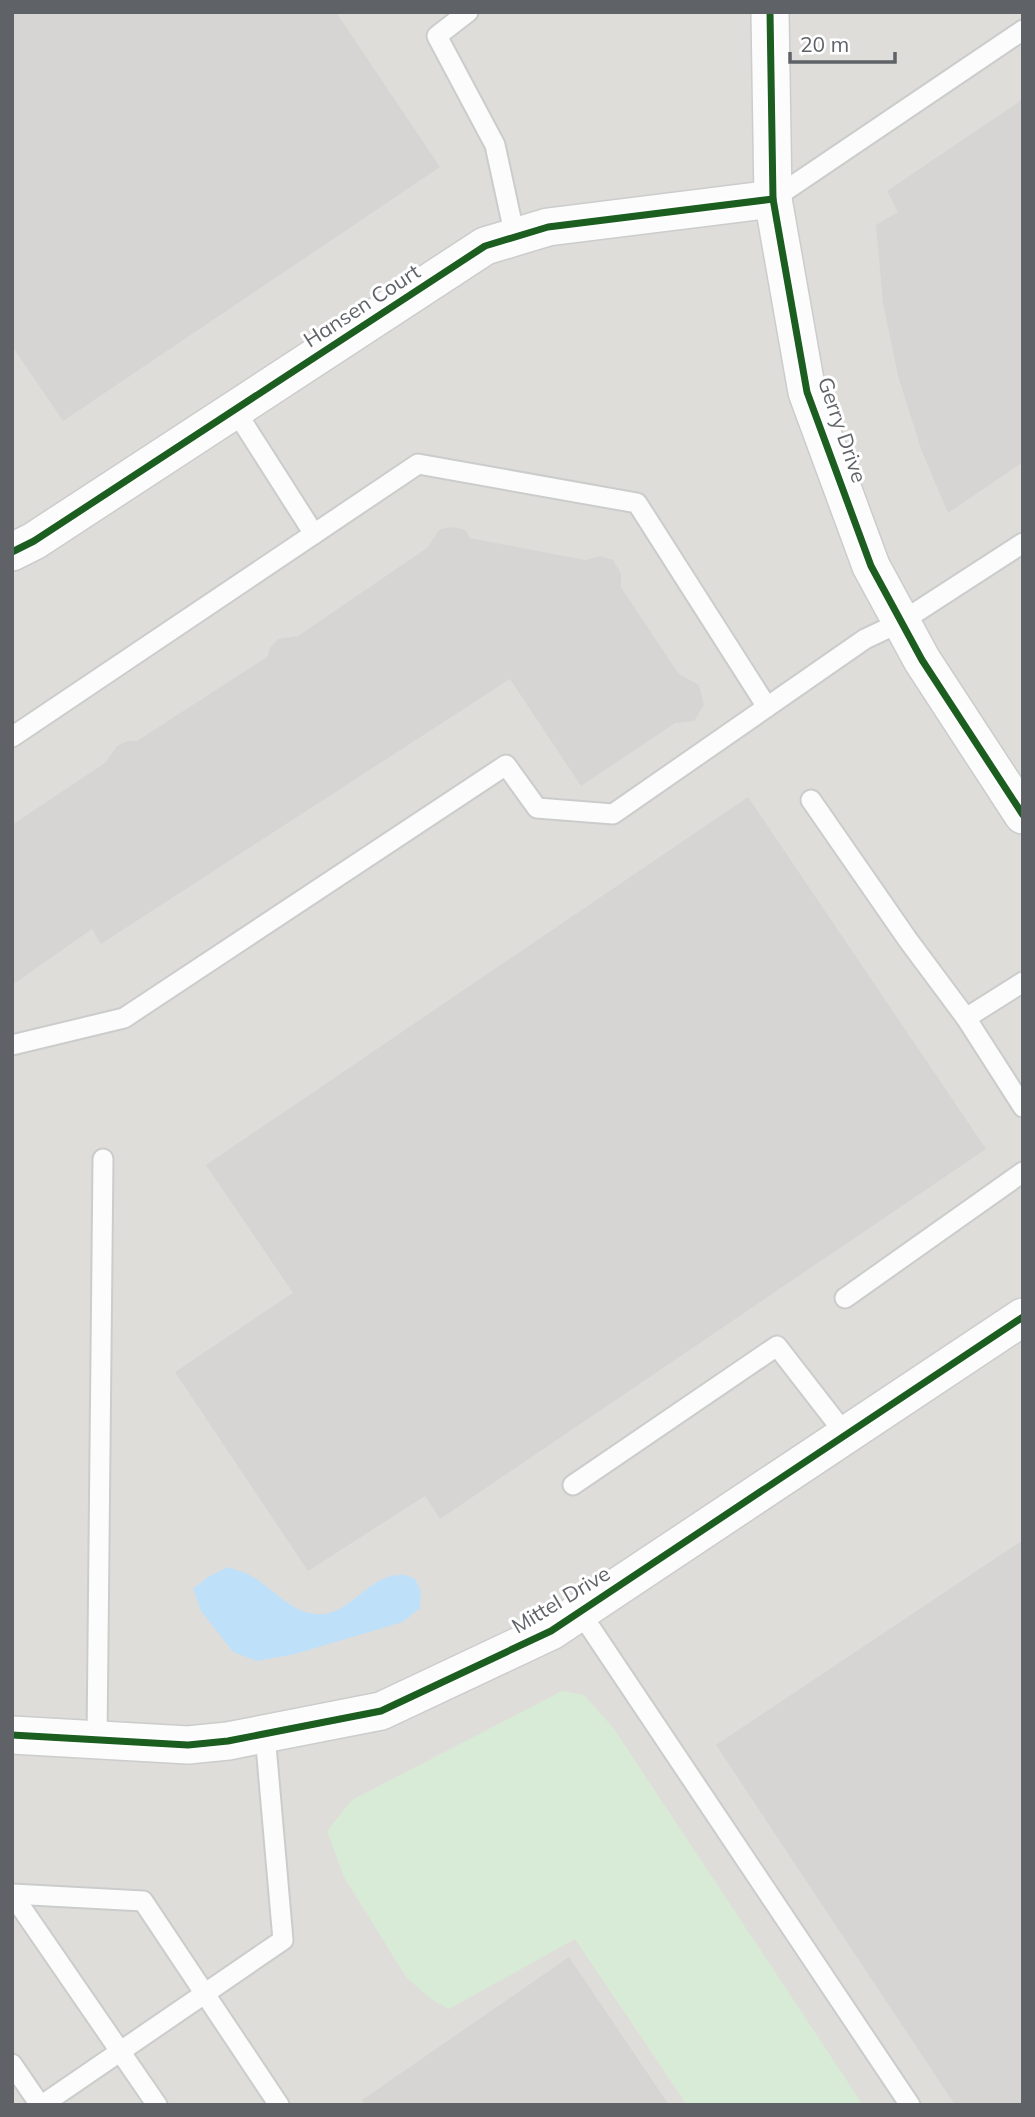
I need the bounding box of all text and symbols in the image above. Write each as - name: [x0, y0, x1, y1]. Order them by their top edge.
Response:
- scale bar: [790, 21, 895, 65]
- text: 20 m: [800, 31, 849, 57]
- street label: Hansen Court: [298, 258, 425, 353]
- street label: Gerry Drive: [813, 373, 873, 486]
- street label: Mittel Drive: [507, 1560, 614, 1639]

